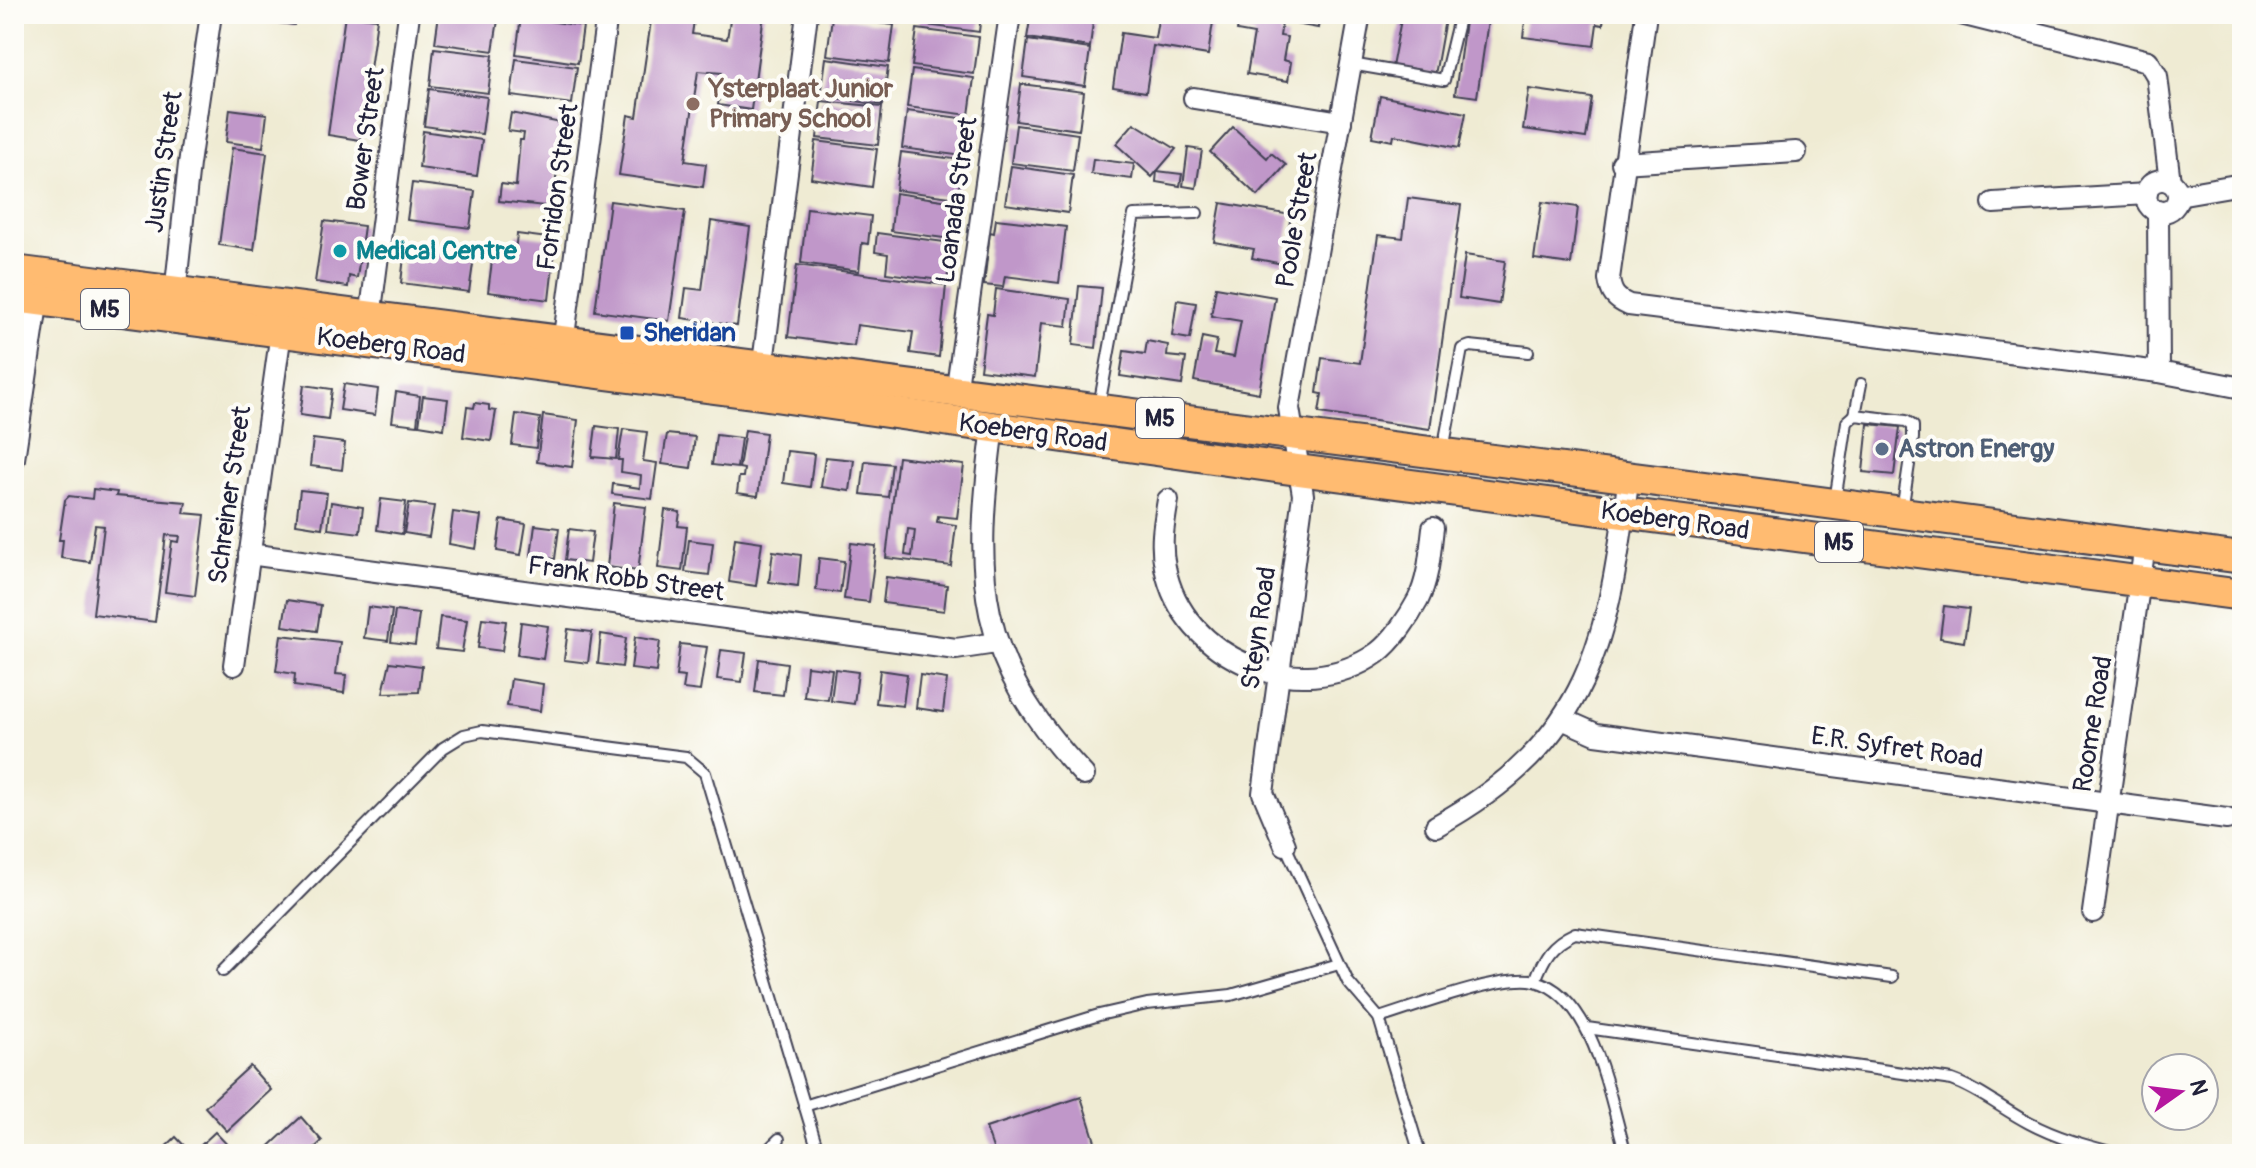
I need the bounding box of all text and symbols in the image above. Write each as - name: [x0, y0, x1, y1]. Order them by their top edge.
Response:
- street label: Bower Street: [340, 65, 392, 213]
- place label: Ysterplaat Junior Primary School: [708, 73, 894, 135]
- street label: Justin Street: [138, 89, 190, 235]
- marker: Ysterplaat Junior Primary School: [684, 95, 702, 113]
- street label: Forridon Street: [530, 101, 586, 273]
- street label: Loanada Street: [929, 114, 985, 285]
- street label: Poole Street: [1269, 149, 1325, 290]
- place label: Medical Centre: [356, 235, 518, 267]
- marker: Medical Centre: [331, 242, 349, 260]
- road number: M5: [81, 289, 129, 329]
- place label: Sheridan: [643, 317, 736, 349]
- street label: Koeberg Road: [315, 321, 467, 371]
- marker: Sheridan: [618, 324, 636, 342]
- road number: M5: [1136, 398, 1184, 438]
- street label: Schreiner Street: [202, 403, 258, 586]
- street label: Koeberg Road: [957, 407, 1109, 459]
- place label: Astron Energy: [1898, 433, 2055, 465]
- marker: Astron Energy: [1873, 440, 1891, 458]
- street label: Koeberg Road: [1599, 495, 1751, 547]
- road number: M5: [1815, 522, 1863, 562]
- street label: Frank Robb Street: [526, 549, 727, 609]
- street label: Steyn Road: [1235, 564, 1283, 692]
- street label: Roome Road: [2066, 654, 2120, 794]
- street label: E.R. Syfret Road: [1809, 720, 1985, 776]
- north arrow: [2140, 1052, 2220, 1132]
- text: N: [2183, 1077, 2214, 1098]

